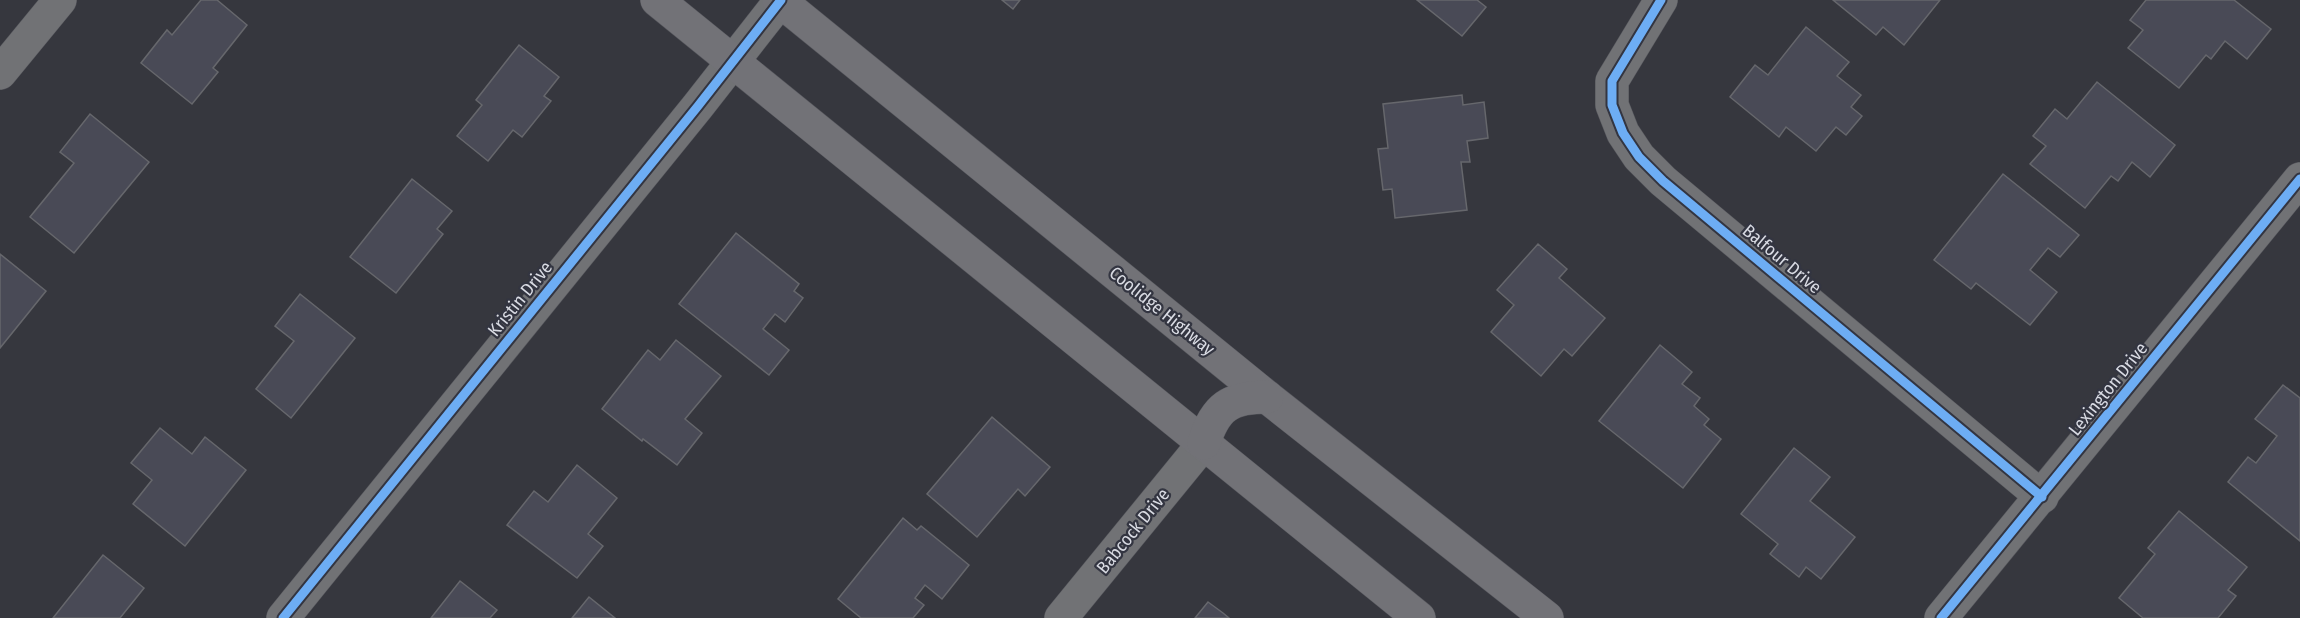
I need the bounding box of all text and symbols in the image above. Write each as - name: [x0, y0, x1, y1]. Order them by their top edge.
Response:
- street label: Balfour Drive: [1738, 220, 1826, 298]
- street label: Kristin Drive: [483, 257, 557, 341]
- street label: Coolidge Highway: [1105, 262, 1219, 360]
- street label: Lexington Drive: [2064, 338, 2152, 440]
- street label: Babcock Drive: [1092, 484, 1174, 578]

